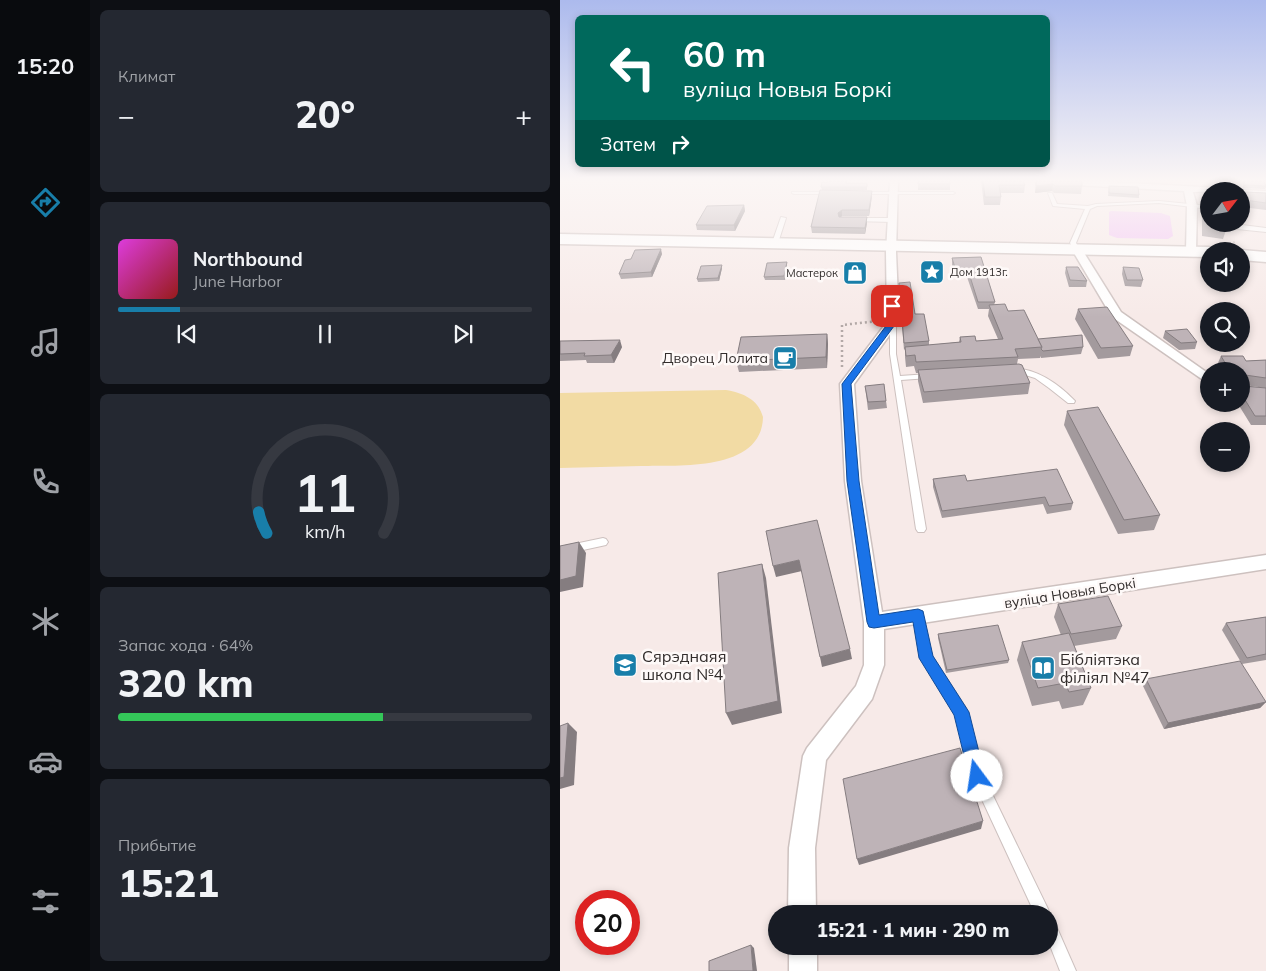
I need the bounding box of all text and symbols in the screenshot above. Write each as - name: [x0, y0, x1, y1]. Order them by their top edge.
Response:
- text: 60 m: [683, 32, 766, 76]
- icon: left: [600, 35, 665, 100]
- text: 15:20: [16, 52, 74, 80]
- text: Климат: [118, 66, 175, 86]
- text: вуліца Новыя Боркі: [683, 75, 892, 103]
- text: 20°: [295, 90, 355, 138]
- text: −: [118, 98, 135, 133]
- text: +: [515, 98, 532, 133]
- icon: right: [666, 130, 694, 158]
- text: Затем: [600, 132, 656, 156]
- north arrow: [1200, 182, 1250, 232]
- map controls: [1200, 182, 1250, 472]
- icon: directions: [28, 185, 63, 220]
- button: sound: [1200, 242, 1250, 292]
- text: Northbound: [193, 247, 303, 271]
- place icon: Дом 1913г.: [919, 259, 945, 285]
- shop icon: Мастерок: [842, 260, 868, 286]
- place label: Дом 1913г.: [950, 265, 1008, 279]
- place label: Мастерок: [786, 266, 838, 280]
- text: June Harbor: [193, 271, 282, 291]
- pin: [871, 285, 913, 327]
- icon: arrive: [878, 292, 906, 320]
- button: search: [1200, 302, 1250, 352]
- icon: previous: [173, 320, 201, 348]
- icon: pause: [311, 320, 339, 348]
- icon: next: [449, 320, 477, 348]
- icon: music: [28, 325, 63, 360]
- cafe icon: Дворец Лолита: [772, 345, 798, 371]
- place label: Дворец Лолита: [662, 349, 768, 367]
- button: +: [1200, 362, 1250, 412]
- button: −: [1200, 422, 1250, 472]
- text: 11: [294, 460, 356, 525]
- icon: phone: [28, 464, 63, 499]
- text: km/h: [305, 520, 345, 542]
- street label: вуліца Новыя Боркі: [1003, 574, 1137, 612]
- icon: climate: [28, 604, 63, 639]
- text: Запас хода · 64%: [118, 635, 253, 655]
- place label: Сярэднаяя школа №4: [642, 646, 726, 684]
- place label: Бібліятэка філіял №47: [1060, 649, 1149, 687]
- school or university icon: Сярэднаяя школа №4: [612, 652, 638, 678]
- library icon: Бібліятэка філіял №47: [1030, 655, 1056, 681]
- text: 320 km: [118, 659, 254, 707]
- icon: car: [28, 744, 63, 779]
- position arrow: [950, 749, 1002, 801]
- text: Прибытие: [118, 835, 196, 855]
- text: 15:21: [118, 859, 219, 907]
- icon: filters: [28, 884, 63, 919]
- speed limit sign: 20: [575, 890, 640, 955]
- text: 15:21 · 1 мин · 290 m: [816, 918, 1010, 942]

